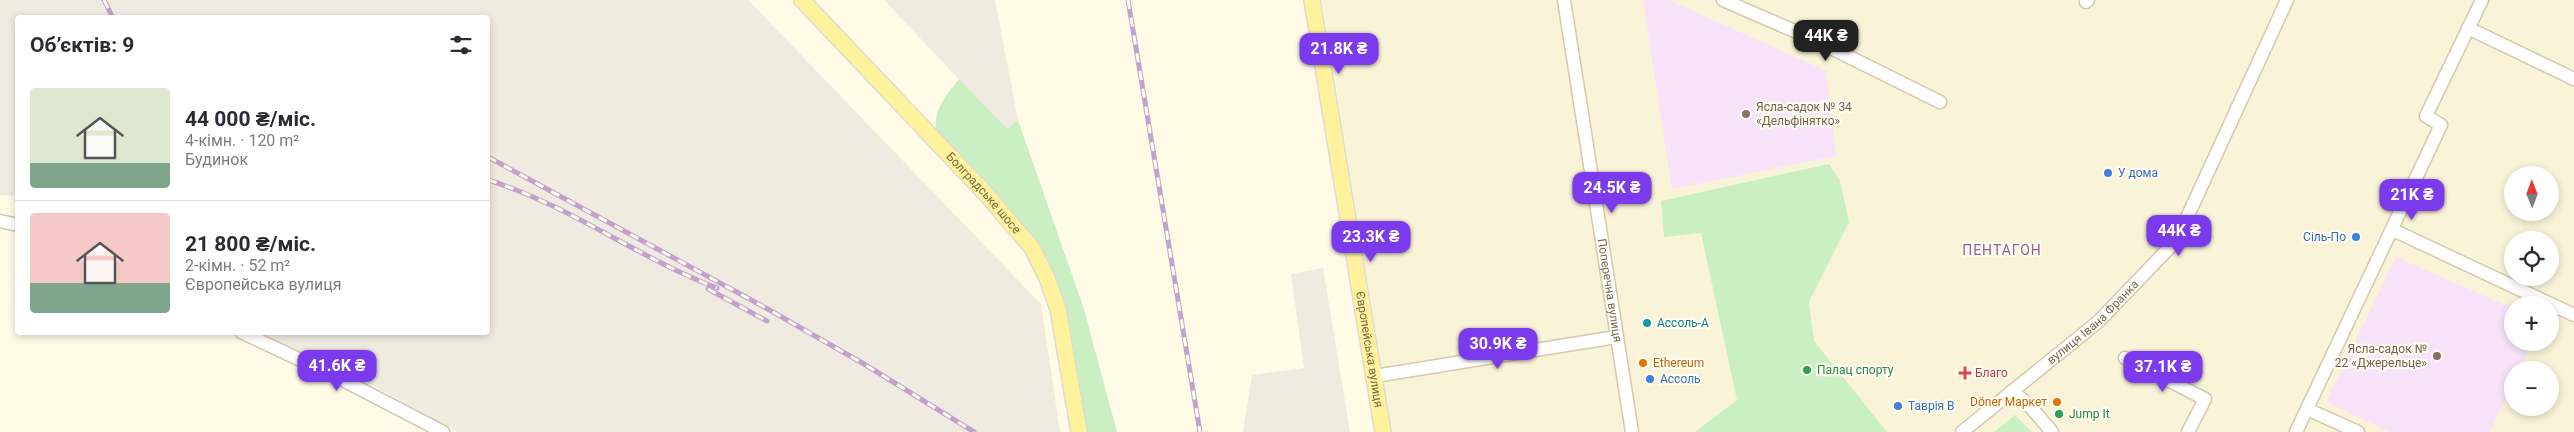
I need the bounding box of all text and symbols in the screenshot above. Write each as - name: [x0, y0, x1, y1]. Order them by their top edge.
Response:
- pin: 44K ₴: [1791, 20, 1861, 62]
- text: 44K ₴: [1804, 26, 1848, 45]
- icon: filters: [447, 31, 475, 59]
- pin: 21.8K ₴: [1293, 32, 1385, 75]
- text: Об’єктів: 9: [30, 33, 134, 57]
- text: 21.8K ₴: [1311, 39, 1368, 58]
- place label: Ясла-садок № 34 «Дельфінятко»: [1756, 100, 1852, 128]
- text: 44 000 ₴/міс.: [185, 107, 316, 131]
- icon: home: [70, 108, 130, 168]
- marker: Ясла-садок № 34 «Дельфінятко»: [1740, 108, 1752, 120]
- text: 4-кімн. · 120 m²: [185, 131, 299, 150]
- text: Будинок: [185, 150, 248, 169]
- street label: Болградське шосе: [943, 150, 1024, 237]
- place label: У дома: [2118, 166, 2158, 180]
- north arrow: [2504, 166, 2559, 221]
- map controls: [2504, 166, 2559, 416]
- marker: У дома: [2102, 167, 2114, 179]
- pin: 24.5K ₴: [1566, 172, 1658, 214]
- text: 24.5K ₴: [1584, 178, 1641, 197]
- pin: 21K ₴: [2377, 178, 2447, 221]
- text: 21K ₴: [2390, 185, 2434, 204]
- pin: 44K ₴: [2144, 214, 2214, 257]
- pin: 23.3K ₴: [1325, 220, 1417, 263]
- text: 44K ₴: [2157, 221, 2201, 240]
- text: 23.3K ₴: [1343, 227, 1400, 246]
- place label: Сіль-По: [2303, 230, 2346, 244]
- marker: Сіль-По: [2350, 231, 2362, 243]
- button: locate: [2504, 231, 2559, 286]
- text: 21 800 ₴/міс.: [185, 232, 316, 256]
- icon: home: [70, 233, 130, 293]
- street label: Поперечна вулиця: [1595, 238, 1625, 343]
- district label: ПЕНТАГОН: [1962, 242, 2042, 258]
- text: 2-кімн. · 52 m²: [185, 256, 290, 275]
- text: Європейська вулиця: [185, 275, 342, 294]
- street label: вулиця Івана Франка: [2044, 277, 2141, 367]
- street label: Європейська вулиця: [1353, 290, 1386, 408]
- button: +: [2504, 296, 2559, 351]
- place label: Ассоль-А: [1657, 316, 1709, 330]
- marker: Ассоль-А: [1641, 317, 1653, 329]
- pin: 30.9K ₴: [1452, 328, 1544, 370]
- text: 30.9K ₴: [1470, 334, 1527, 353]
- place label: Ясла-садок № 22 «Джерельце»: [2335, 342, 2427, 370]
- pin: 41.6K ₴: [291, 350, 383, 392]
- pin: 37.1K ₴: [2117, 350, 2209, 393]
- marker: Ясла-садок № 22 «Джерельце»: [2431, 350, 2443, 362]
- text: 41.6K ₴: [309, 356, 366, 375]
- place label: Ethereum: [1653, 356, 1704, 370]
- marker: Ethereum: [1637, 357, 1649, 369]
- text: 37.1K ₴: [2135, 357, 2192, 376]
- button: −: [2504, 361, 2559, 416]
- place label: Палац спорту: [1817, 363, 1894, 377]
- marker: Палац спорту: [1801, 364, 1813, 376]
- place label: Благо: [1975, 366, 2008, 380]
- marker: Благо: [1959, 367, 1971, 379]
- place label: Ассоль: [1660, 372, 1701, 386]
- marker: Ассоль: [1644, 373, 1656, 385]
- place label: Döner Маркет: [1970, 395, 2047, 409]
- marker: Döner Маркет: [2051, 396, 2063, 408]
- place label: Таврія В: [1908, 399, 1955, 413]
- marker: Таврія В: [1892, 400, 1904, 412]
- place label: Jump It: [2069, 407, 2110, 421]
- marker: Jump It: [2053, 408, 2065, 420]

